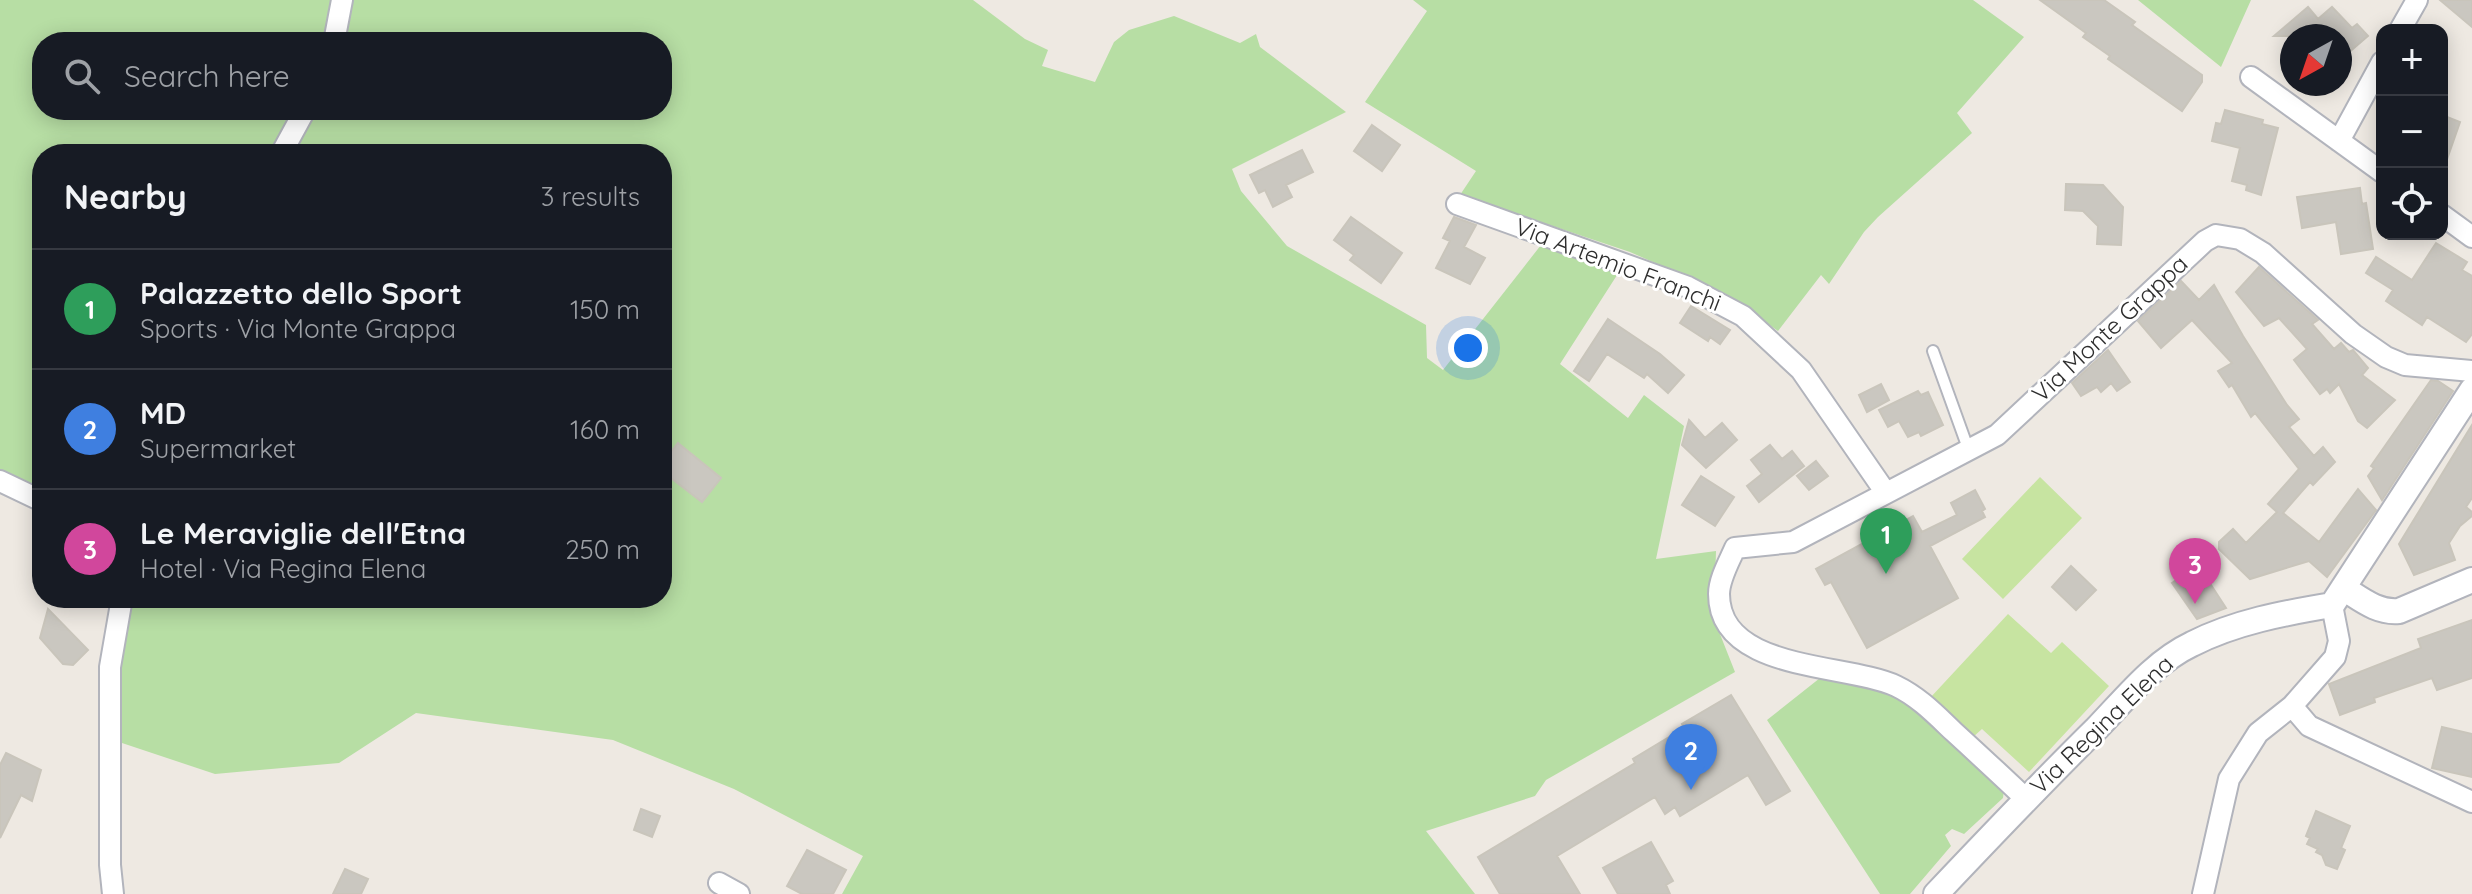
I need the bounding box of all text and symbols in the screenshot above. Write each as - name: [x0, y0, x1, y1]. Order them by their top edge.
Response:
- north arrow: [2280, 24, 2352, 96]
- map controls: [2376, 24, 2448, 240]
- button: +: [2376, 24, 2448, 96]
- search box: [32, 32, 672, 120]
- icon: search: [60, 54, 104, 98]
- text: Search here: [124, 57, 290, 95]
- button: −: [2376, 96, 2448, 168]
- button: locate: [2376, 168, 2448, 240]
- text: Nearby: [64, 175, 187, 218]
- text: 3 results: [541, 180, 640, 213]
- street label: Via Artemio Franchi: [1511, 211, 1726, 317]
- street label: Via Monte Grappa: [2025, 248, 2194, 408]
- text: Palazzetto dello Sport: [140, 274, 462, 312]
- text: 1: [85, 293, 95, 326]
- text: 150 m: [570, 293, 640, 326]
- text: Sports · Via Monte Grappa: [140, 312, 456, 345]
- your location: [1448, 328, 1488, 368]
- text: MD: [140, 394, 186, 432]
- text: 2: [83, 413, 97, 446]
- text: 160 m: [570, 413, 640, 446]
- text: Supermarket: [140, 432, 296, 465]
- pin: 1: [1860, 508, 1912, 574]
- text: Le Meraviglie dell'Etna: [140, 514, 466, 552]
- text: 3: [83, 533, 97, 566]
- text: 250 m: [565, 533, 640, 566]
- pin: 3: [2169, 538, 2221, 604]
- text: Hotel · Via Regina Elena: [140, 552, 426, 585]
- street label: Via Regina Elena: [2023, 648, 2179, 800]
- pin: 2: [1665, 724, 1717, 790]

